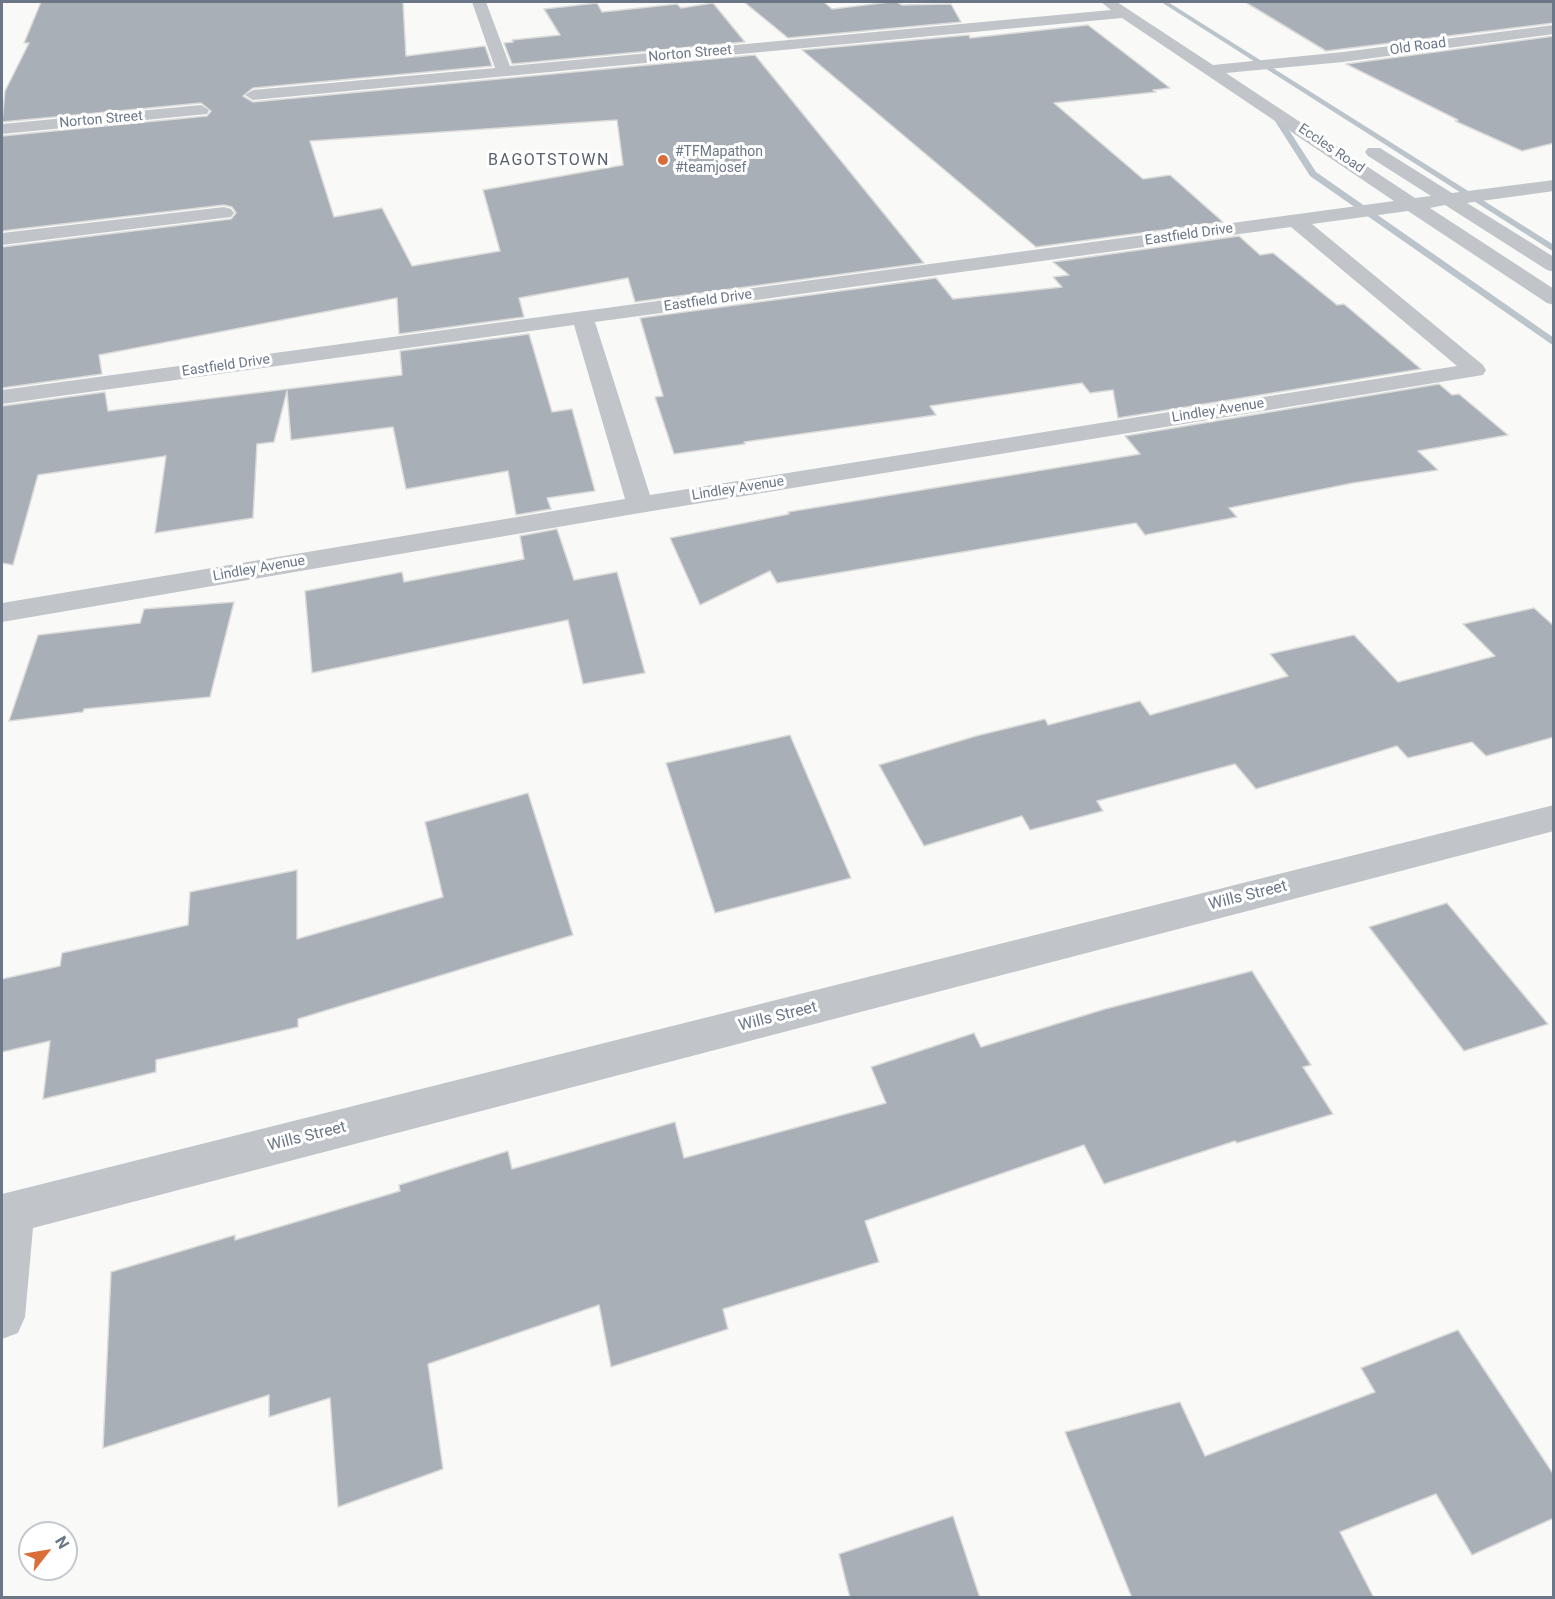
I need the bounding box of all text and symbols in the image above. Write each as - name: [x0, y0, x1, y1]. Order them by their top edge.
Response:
- street label: Old Road: [1389, 35, 1447, 59]
- street label: Norton Street: [648, 42, 732, 66]
- street label: Norton Street: [59, 108, 143, 132]
- street label: Eccles Road: [1295, 121, 1367, 177]
- place label: #TFMapathon #teamjosef: [675, 144, 763, 176]
- district label: BAGOTSTOWN: [488, 151, 610, 171]
- marker: #TFMapathon #teamjosef: [656, 153, 670, 167]
- street label: Eastfield Drive: [1144, 221, 1234, 249]
- street label: Eastfield Drive: [663, 287, 753, 315]
- street label: Eastfield Drive: [181, 352, 271, 380]
- street label: Lindley Avenue: [1171, 395, 1265, 427]
- street label: Lindley Avenue: [691, 473, 785, 505]
- street label: Lindley Avenue: [212, 553, 306, 585]
- street label: Wills Street: [1207, 877, 1289, 915]
- street label: Wills Street: [737, 998, 819, 1036]
- street label: Wills Street: [266, 1118, 348, 1156]
- north arrow: [18, 1521, 78, 1581]
- text: N: [51, 1533, 73, 1552]

